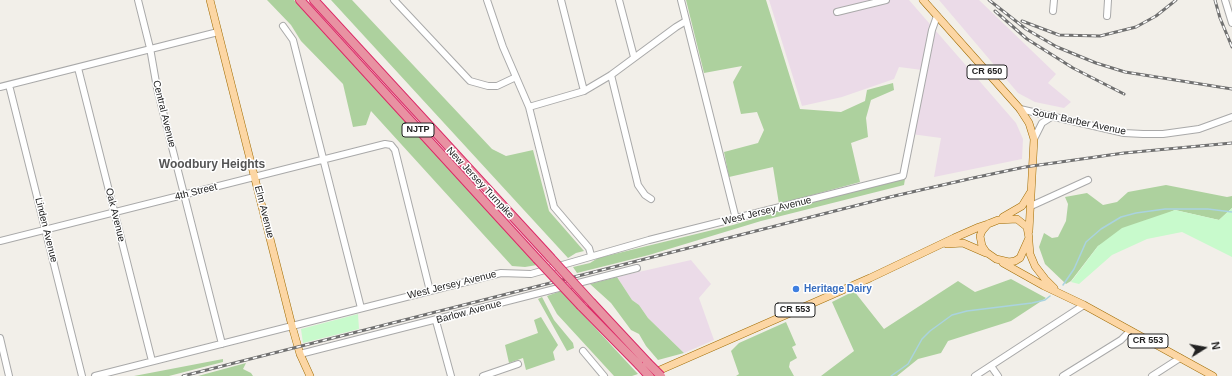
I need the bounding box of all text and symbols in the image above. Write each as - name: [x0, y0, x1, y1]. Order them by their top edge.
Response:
- road number: CR 650: [967, 65, 1007, 79]
- street label: Central Avenue: [150, 79, 178, 149]
- street label: South Barber Avenue: [1031, 106, 1127, 138]
- road number: NJTP: [402, 123, 434, 137]
- street label: New Jersey Turnpike: [444, 145, 516, 221]
- district label: Woodbury Heights: [159, 158, 265, 172]
- street label: 4th Street: [174, 181, 218, 203]
- street label: Elm Avenue: [252, 184, 276, 240]
- street label: Oak Avenue: [103, 187, 127, 243]
- street label: West Jersey Avenue: [721, 194, 813, 228]
- street label: Linden Avenue: [32, 196, 60, 264]
- street label: West Jersey Avenue: [406, 268, 498, 302]
- place label: Heritage Dairy: [804, 283, 872, 295]
- marker: Heritage Dairy: [791, 284, 801, 294]
- street label: Barlow Avenue: [435, 298, 503, 326]
- road number: CR 553: [775, 303, 815, 317]
- north arrow: [1184, 328, 1224, 368]
- road number: CR 553: [1128, 334, 1168, 348]
- text: N: [1209, 341, 1222, 351]

